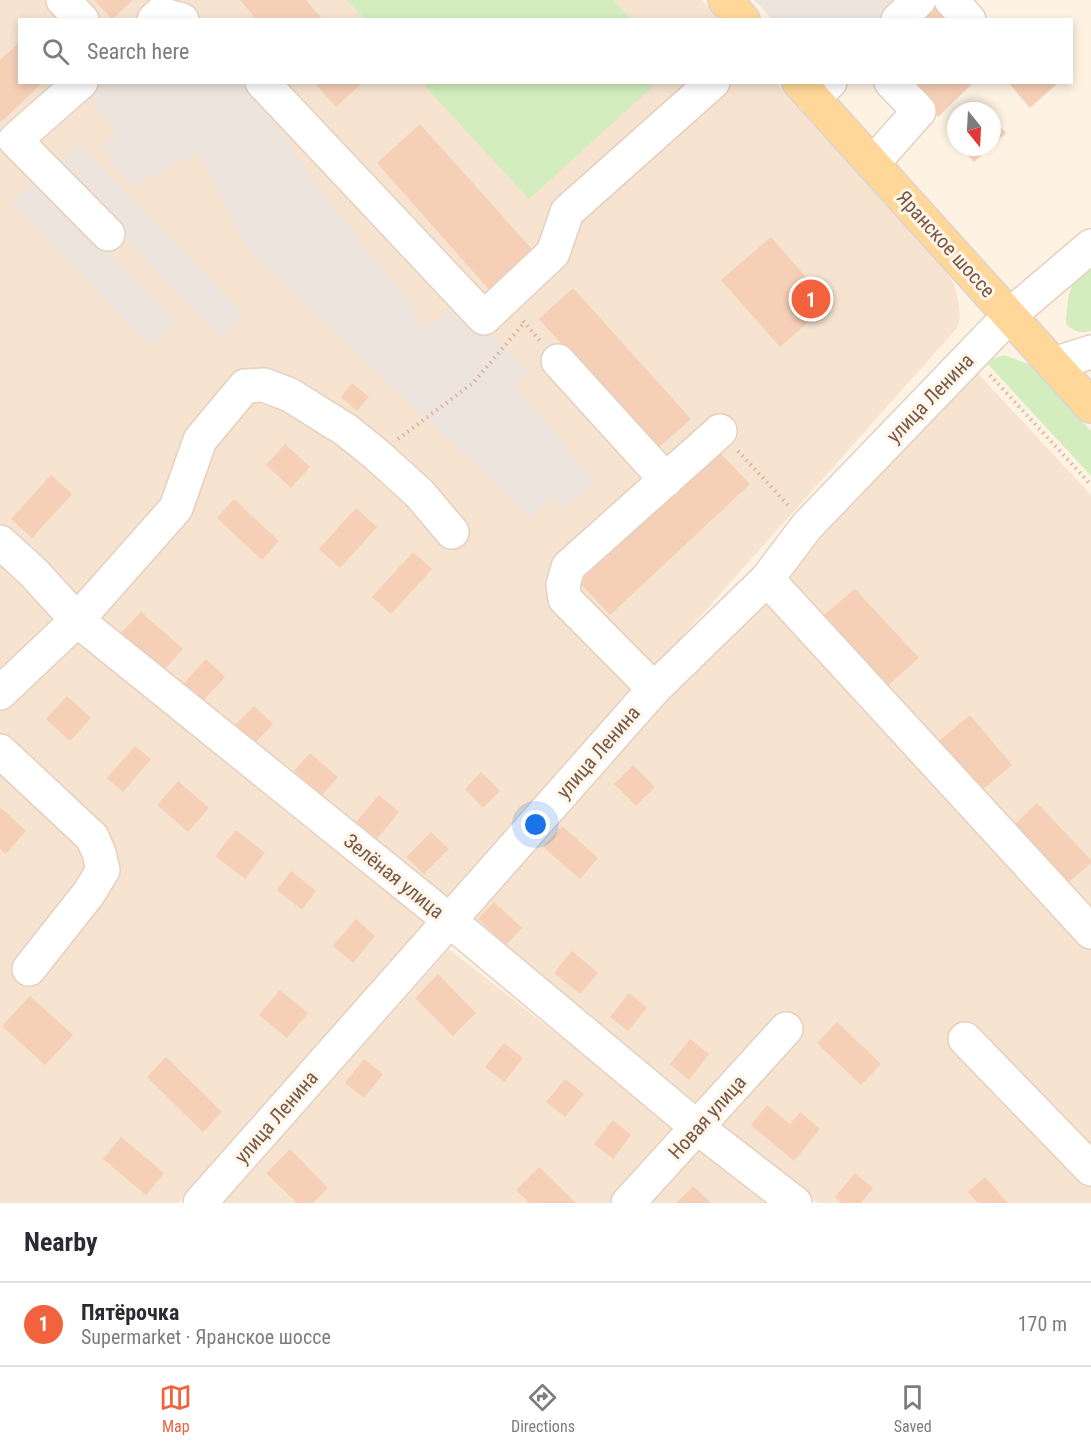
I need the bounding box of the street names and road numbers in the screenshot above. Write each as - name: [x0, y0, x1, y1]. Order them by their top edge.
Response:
- street label: Яранское шоссе: [892, 186, 1000, 302]
- street label: улица Ленина: [881, 348, 979, 448]
- street label: улица Ленина: [551, 701, 645, 803]
- street label: Зелёная улица: [339, 828, 449, 924]
- street label: улица Ленина: [229, 1066, 323, 1168]
- street label: Новая улица: [663, 1070, 751, 1164]

